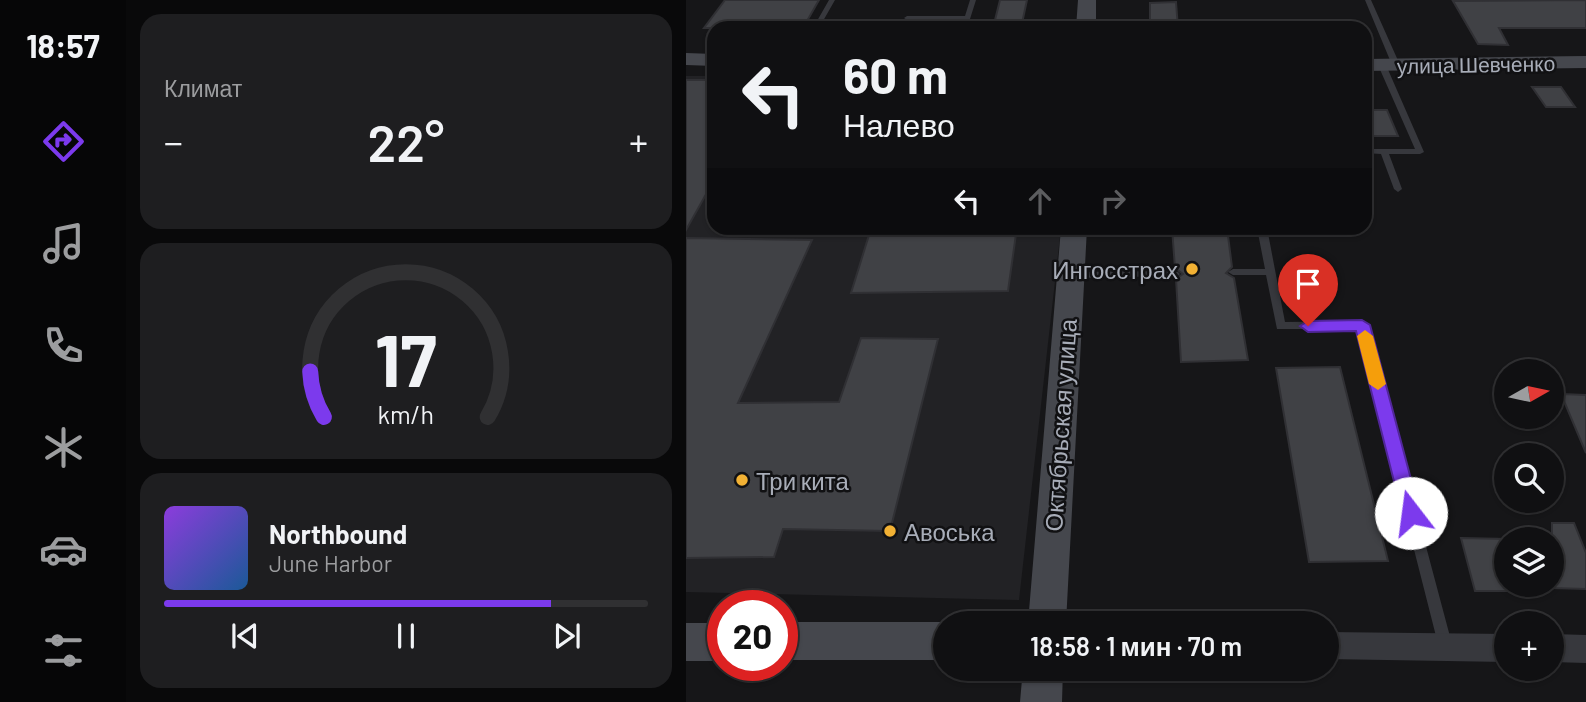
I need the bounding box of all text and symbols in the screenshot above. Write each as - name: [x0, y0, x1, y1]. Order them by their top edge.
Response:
- text: 18:57: [26, 26, 100, 64]
- text: 60 m: [843, 45, 948, 104]
- icon: left: [728, 49, 819, 140]
- street label: улица Шевченко: [1397, 50, 1555, 78]
- text: Климат: [164, 74, 242, 102]
- text: Налево: [843, 105, 955, 143]
- text: 22°: [368, 110, 444, 172]
- icon: directions: [39, 117, 88, 166]
- text: −: [164, 118, 183, 164]
- text: +: [629, 118, 648, 164]
- icon: left: [948, 182, 986, 220]
- icon: ahead: [1021, 182, 1059, 220]
- icon: right: [1094, 182, 1132, 220]
- icon: music: [39, 219, 88, 268]
- pin: [1278, 254, 1338, 326]
- place label: Ингосстрах: [1052, 255, 1178, 284]
- marker: Ингосстрах: [1184, 261, 1200, 277]
- icon: arrive: [1289, 265, 1327, 303]
- text: 17: [375, 314, 437, 402]
- street label: Октябрьская улица: [1038, 317, 1082, 532]
- icon: phone: [39, 321, 88, 370]
- north arrow: [1494, 359, 1564, 429]
- map controls: [1494, 359, 1564, 681]
- text: km/h: [378, 399, 434, 429]
- icon: climate: [39, 423, 88, 472]
- button: search: [1494, 443, 1564, 513]
- place label: Три кита: [756, 466, 849, 495]
- marker: Три кита: [734, 472, 750, 488]
- position arrow: [1374, 476, 1448, 550]
- place label: Авоська: [904, 517, 995, 546]
- text: Northbound: [269, 518, 407, 549]
- marker: Авоська: [882, 523, 898, 539]
- icon: car: [39, 525, 88, 574]
- button: layers: [1494, 527, 1564, 597]
- text: June Harbor: [269, 549, 392, 577]
- speed limit sign: 20: [707, 590, 798, 681]
- button: +: [1494, 611, 1564, 681]
- icon: previous: [226, 617, 264, 655]
- icon: pause: [387, 617, 425, 655]
- icon: next: [548, 617, 586, 655]
- icon: filters: [39, 626, 88, 675]
- text: 18:58 · 1 мин · 70 m: [1030, 630, 1242, 661]

